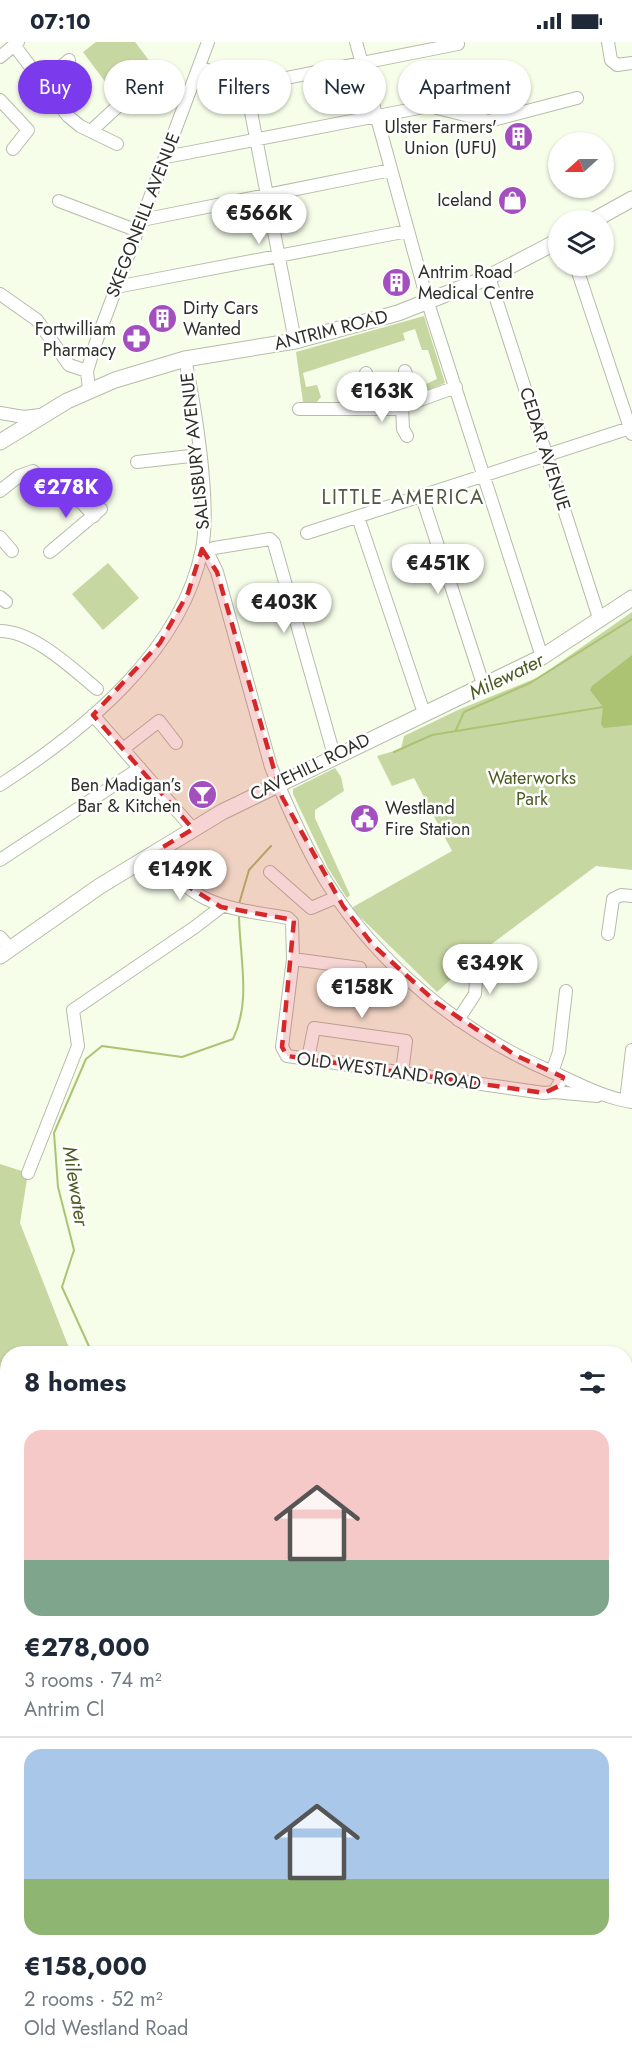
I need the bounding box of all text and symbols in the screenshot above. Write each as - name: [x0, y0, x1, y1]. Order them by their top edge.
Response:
- text: 07:10: [30, 5, 91, 37]
- chip: Buy: [18, 60, 92, 114]
- chip: Rent: [104, 60, 185, 114]
- chip: Filters: [197, 60, 291, 114]
- chip: New: [303, 60, 386, 114]
- chip: Apartment: [398, 60, 531, 114]
- place label: Ulster Farmers' Union (UFU): [385, 114, 497, 161]
- building icon: Ulster Farmers' Union (UFU): [502, 121, 534, 153]
- street label: SKEGONEILL AVENUE: [100, 129, 186, 301]
- north arrow: [548, 132, 614, 198]
- map controls: [548, 132, 614, 276]
- shop icon: Iceland: [497, 184, 529, 216]
- place label: Iceland: [437, 187, 492, 213]
- pin: €566K: [217, 194, 301, 245]
- text: €566K: [226, 199, 292, 228]
- button: layers: [548, 210, 614, 276]
- place label: Antrim Road Medical Centre: [418, 259, 534, 306]
- building icon: Antrim Road Medical Centre: [381, 266, 413, 298]
- place label: Dirty Cars Wanted: [183, 295, 258, 342]
- building icon: Dirty Cars Wanted: [146, 302, 178, 334]
- street label: ANTRIM ROAD: [271, 303, 391, 357]
- place label: Fortwilliam Pharmacy: [35, 316, 116, 363]
- pharmacy icon: Fortwilliam Pharmacy: [121, 323, 153, 355]
- street label: SALISBURY AVENUE: [174, 371, 216, 531]
- pin: €163K: [340, 372, 424, 423]
- text: €163K: [350, 377, 414, 406]
- street label: CEDAR AVENUE: [513, 384, 577, 514]
- pin: €278K: [24, 468, 108, 519]
- text: €278K: [34, 473, 98, 502]
- district label: LITTLE AMERICA: [321, 483, 485, 512]
- pin: €451K: [396, 544, 480, 595]
- text: €451K: [406, 549, 470, 578]
- pin: €403K: [242, 583, 326, 634]
- text: €403K: [251, 588, 317, 617]
- water label: Milewater: [464, 645, 550, 707]
- street label: CAVEHILL ROAD: [246, 727, 374, 807]
- park label: Waterworks Park: [488, 765, 576, 812]
- place label: Ben Madigan’s Bar & Kitchen: [70, 772, 181, 819]
- bar icon: Ben Madigan’s Bar & Kitchen: [186, 779, 218, 811]
- place label: Westland Fire Station: [385, 795, 470, 842]
- public building icon: Westland Fire Station: [348, 802, 380, 834]
- pin: €149K: [138, 850, 222, 901]
- text: €149K: [148, 855, 212, 884]
- pin: €349K: [448, 944, 532, 995]
- text: €349K: [457, 949, 523, 978]
- pin: €158K: [320, 968, 404, 1019]
- text: €158K: [331, 973, 393, 1002]
- street label: OLD WESTLAND ROAD: [295, 1045, 483, 1097]
- water label: Milewater: [55, 1144, 96, 1229]
- text: 8 homes: [24, 1363, 126, 1401]
- icon: filters: [576, 1366, 609, 1399]
- icon: home: [263, 1469, 371, 1577]
- text: €278,000: [24, 1628, 150, 1666]
- text: 3 rooms · 74 m²: [24, 1666, 162, 1695]
- text: Antrim Cl: [24, 1695, 104, 1724]
- icon: home: [263, 1788, 371, 1896]
- text: €158,000: [24, 1947, 147, 1985]
- text: 2 rooms · 52 m²: [24, 1985, 163, 2014]
- text: Old Westland Road: [24, 2014, 188, 2043]

